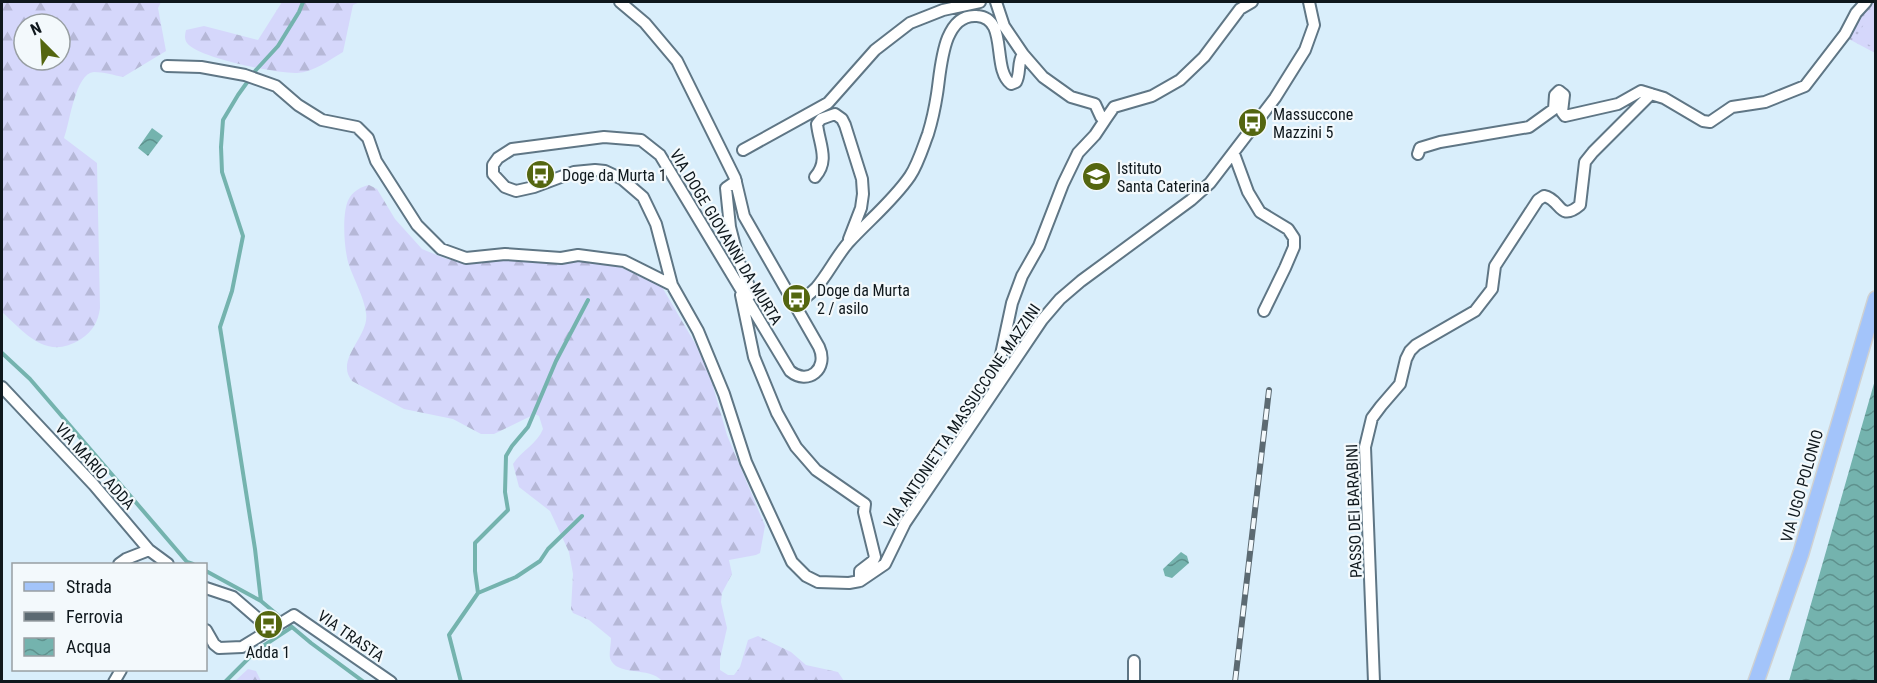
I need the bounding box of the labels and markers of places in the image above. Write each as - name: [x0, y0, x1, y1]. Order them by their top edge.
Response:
- place label: Massuccone Mazzini 5: [1273, 105, 1353, 142]
- bus stop icon: Massuccone Mazzini 5: [1236, 107, 1268, 139]
- bus stop icon: Doge da Murta 1: [525, 159, 557, 191]
- place label: Istituto Santa Caterina: [1117, 159, 1210, 196]
- school or university icon: Istituto Santa Caterina: [1080, 161, 1112, 193]
- place label: Doge da Murta 1: [562, 166, 667, 185]
- place label: Doge da Murta 2 / asilo: [817, 281, 910, 318]
- bus stop icon: Doge da Murta 2 / asilo: [780, 283, 812, 315]
- bus stop icon: Adda 1: [252, 608, 284, 640]
- place label: Adda 1: [246, 643, 290, 662]

